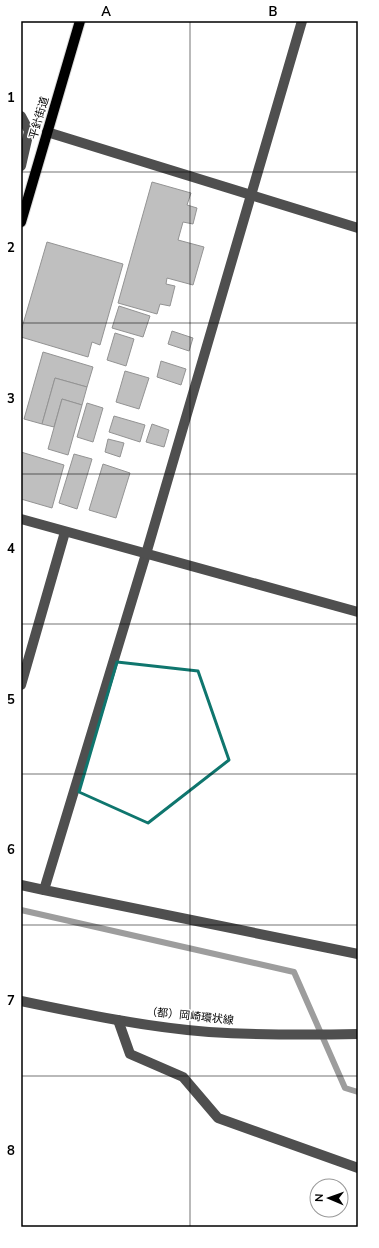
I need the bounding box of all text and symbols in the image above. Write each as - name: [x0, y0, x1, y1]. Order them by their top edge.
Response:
- text: A: [101, 3, 111, 21]
- text: B: [269, 3, 278, 21]
- text: 1: [7, 89, 15, 107]
- street label: 平針街道: [26, 95, 52, 141]
- text: 2: [7, 239, 15, 257]
- text: 3: [7, 390, 15, 408]
- text: 4: [7, 540, 15, 558]
- text: 5: [7, 691, 15, 709]
- text: 6: [7, 841, 15, 859]
- text: 7: [7, 992, 15, 1010]
- street label: （都）岡崎環状線: [145, 1004, 235, 1028]
- text: 8: [7, 1142, 15, 1160]
- north arrow: [309, 1178, 349, 1218]
- text: N: [312, 1193, 327, 1202]

